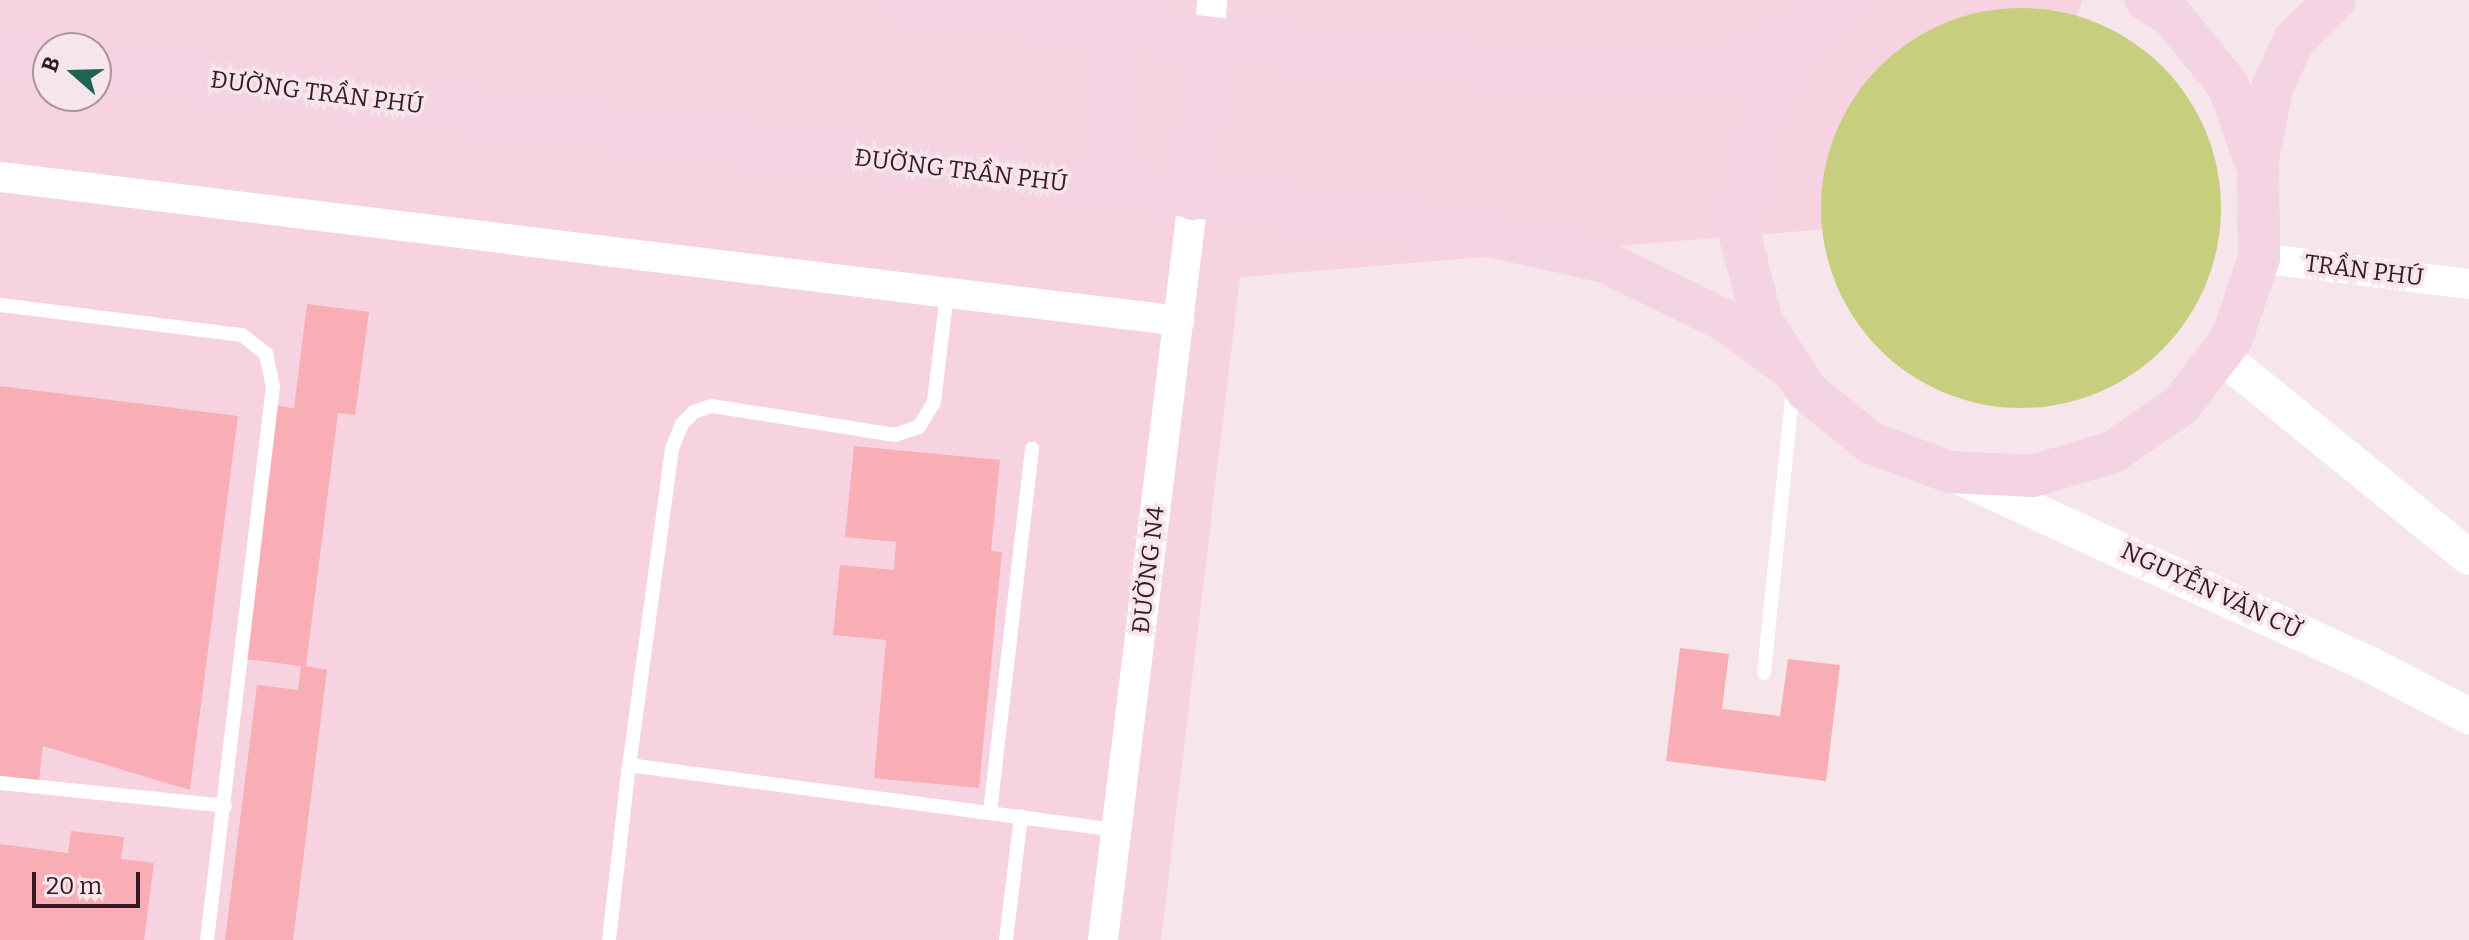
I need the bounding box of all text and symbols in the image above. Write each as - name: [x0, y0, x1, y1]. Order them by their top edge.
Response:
- north arrow: [32, 32, 112, 112]
- text: B: [36, 53, 66, 76]
- street label: ĐƯỜNG TRẦN PHÚ: [209, 66, 425, 120]
- street label: ĐƯỜNG TRẦN PHÚ: [853, 144, 1069, 198]
- street label: TRẦN PHÚ: [2303, 249, 2425, 293]
- street label: ĐƯỜNG N4: [1127, 505, 1171, 635]
- street label: NGUYỄN VĂN CỪ: [2116, 537, 2306, 645]
- scale bar: [36, 856, 144, 906]
- text: 20 m: [46, 872, 102, 900]

